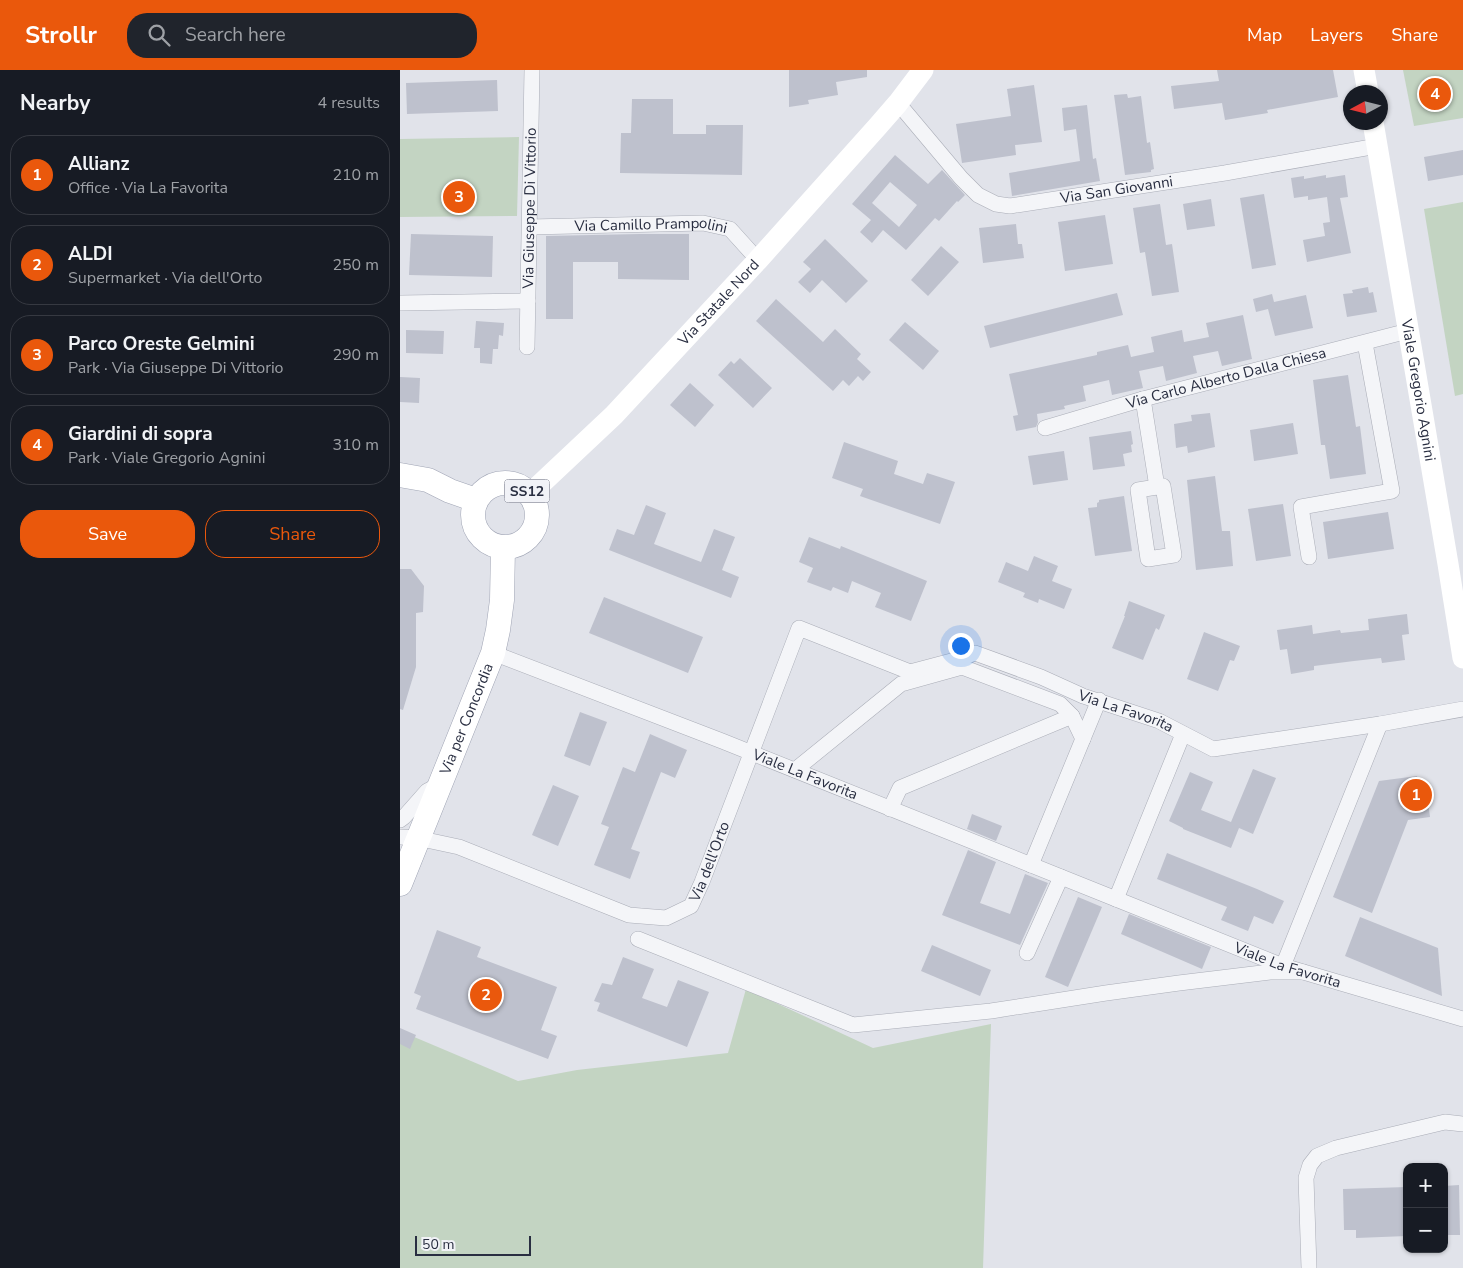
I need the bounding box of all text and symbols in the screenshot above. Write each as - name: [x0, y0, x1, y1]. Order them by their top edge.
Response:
- search box: [127, 13, 477, 58]
- text: Strollr: [25, 19, 97, 51]
- icon: search: [145, 21, 173, 49]
- text: Search here: [185, 22, 286, 48]
- text: Map: [1247, 23, 1282, 47]
- text: Layers: [1310, 23, 1363, 47]
- text: Share: [1391, 23, 1438, 47]
- pin: 4: [1419, 75, 1451, 113]
- north arrow: [1343, 85, 1388, 130]
- text: Nearby: [20, 89, 90, 117]
- text: 4 results: [318, 92, 380, 114]
- street label: Via Giuseppe Di Vittorio: [518, 127, 541, 290]
- text: Allianz: [68, 151, 130, 177]
- text: 1: [32, 164, 42, 186]
- text: 210 m: [332, 164, 379, 186]
- street label: Via San Giovanni: [1058, 171, 1174, 208]
- text: Office · Via La Favorita: [68, 177, 228, 199]
- pin: 3: [443, 178, 475, 216]
- street label: Via Camillo Prampolini: [573, 212, 729, 238]
- text: ALDI: [68, 241, 113, 267]
- text: 2: [32, 254, 42, 276]
- text: 250 m: [332, 254, 379, 276]
- street label: Via Statale Nord: [673, 255, 764, 351]
- text: Supermarket · Via dell'Orto: [68, 267, 263, 289]
- street label: Viale Gregorio Agnini: [1396, 316, 1440, 463]
- text: Parco Oreste Gelmini: [68, 331, 255, 357]
- street label: Via Carlo Alberto Dalla Chiesa: [1123, 342, 1328, 414]
- text: 3: [32, 344, 42, 366]
- text: 290 m: [332, 344, 379, 366]
- text: Park · Via Giuseppe Di Vittorio: [68, 357, 284, 379]
- text: Giardini di sopra: [68, 421, 213, 447]
- text: 4: [32, 434, 42, 456]
- text: 310 m: [332, 434, 379, 456]
- text: Park · Viale Gregorio Agnini: [68, 447, 265, 469]
- road number: SS12: [504, 480, 550, 502]
- button: Save: [20, 510, 195, 558]
- button: Share: [205, 510, 380, 558]
- your location: [948, 633, 974, 659]
- street label: Via per Concordia: [435, 660, 498, 779]
- street label: Via La Favorita: [1075, 685, 1177, 737]
- street label: Viale La Favorita: [749, 744, 861, 804]
- pin: 1: [1400, 776, 1432, 814]
- street label: Via dell'Orto: [684, 819, 734, 906]
- street label: Viale La Favorita: [1230, 937, 1343, 993]
- pin: 2: [470, 976, 502, 1014]
- map controls: [1403, 1163, 1448, 1253]
- button: +: [1403, 1163, 1448, 1208]
- button: −: [1403, 1208, 1448, 1253]
- scale bar: [415, 1233, 531, 1256]
- text: 50 m: [422, 1235, 454, 1254]

